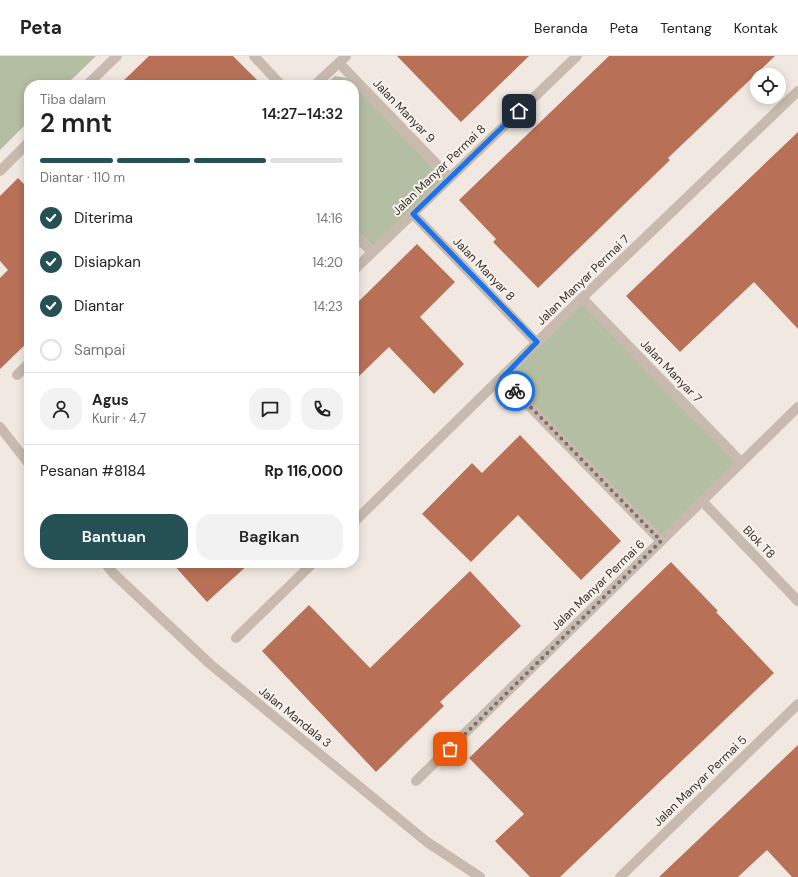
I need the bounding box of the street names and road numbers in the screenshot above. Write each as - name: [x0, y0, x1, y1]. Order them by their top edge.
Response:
- street label: Jalan Manyar 9: [369, 76, 439, 146]
- street label: Jalan Manyar Permai 8: [389, 121, 489, 219]
- street label: Jalan Manyar Permai 7: [533, 231, 633, 329]
- street label: Jalan Manyar 8: [449, 234, 519, 304]
- street label: Jalan Manyar 7: [637, 336, 705, 406]
- street label: Blok T8: [739, 522, 779, 562]
- street label: Jalan Manyar Permai 6: [548, 536, 648, 634]
- street label: Jalan Mandala 3: [255, 683, 335, 751]
- street label: Jalan Manyar Permai 5: [650, 732, 750, 830]

